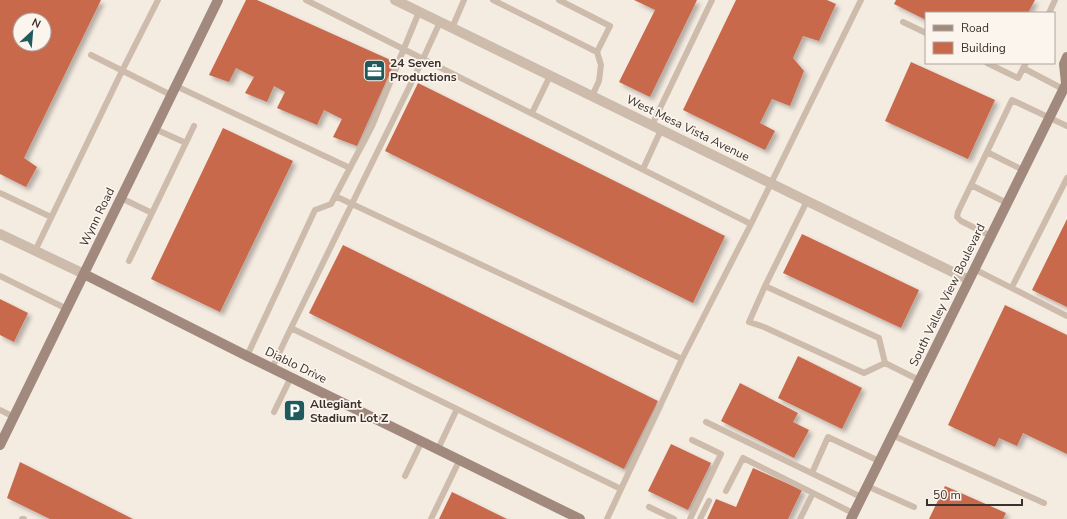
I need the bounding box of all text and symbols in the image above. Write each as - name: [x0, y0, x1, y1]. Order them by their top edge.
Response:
- north arrow: [12, 12, 52, 52]
- legend: [925, 12, 1055, 64]
- text: N: [29, 15, 43, 32]
- text: Road: [961, 20, 989, 36]
- text: Building: [961, 40, 1006, 56]
- place label: 24 Seven Productions: [390, 55, 457, 85]
- office icon: 24 Seven Productions: [362, 57, 388, 83]
- street label: West Mesa Vista Avenue: [624, 91, 752, 165]
- street label: Wynn Road: [76, 185, 118, 249]
- street label: South Valley View Boulevard: [905, 221, 989, 369]
- street label: Diablo Drive: [262, 343, 330, 387]
- place label: Allegiant Stadium Lot Z: [310, 396, 389, 426]
- parking icon: Allegiant Stadium Lot Z: [282, 398, 308, 424]
- scale bar: [927, 481, 1022, 507]
- text: 50 m: [933, 487, 961, 503]

